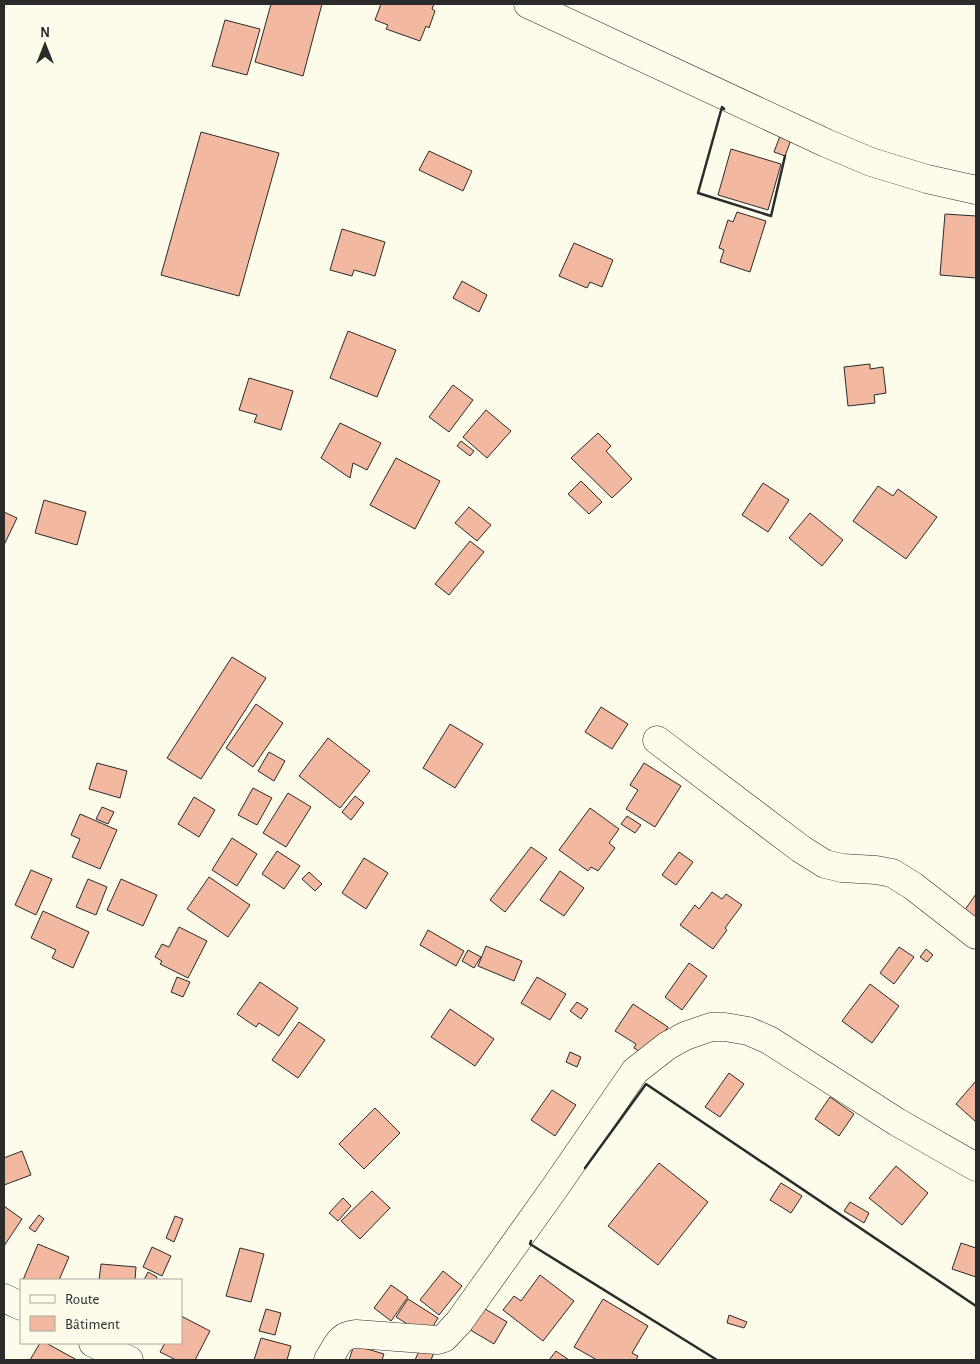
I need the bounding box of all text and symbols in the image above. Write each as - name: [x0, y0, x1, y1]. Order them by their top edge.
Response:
- north arrow: [20, 20, 70, 70]
- text: N: [40, 26, 50, 40]
- legend: [20, 1279, 182, 1344]
- text: Route: [65, 1292, 99, 1307]
- text: Bâtiment: [65, 1317, 120, 1332]

